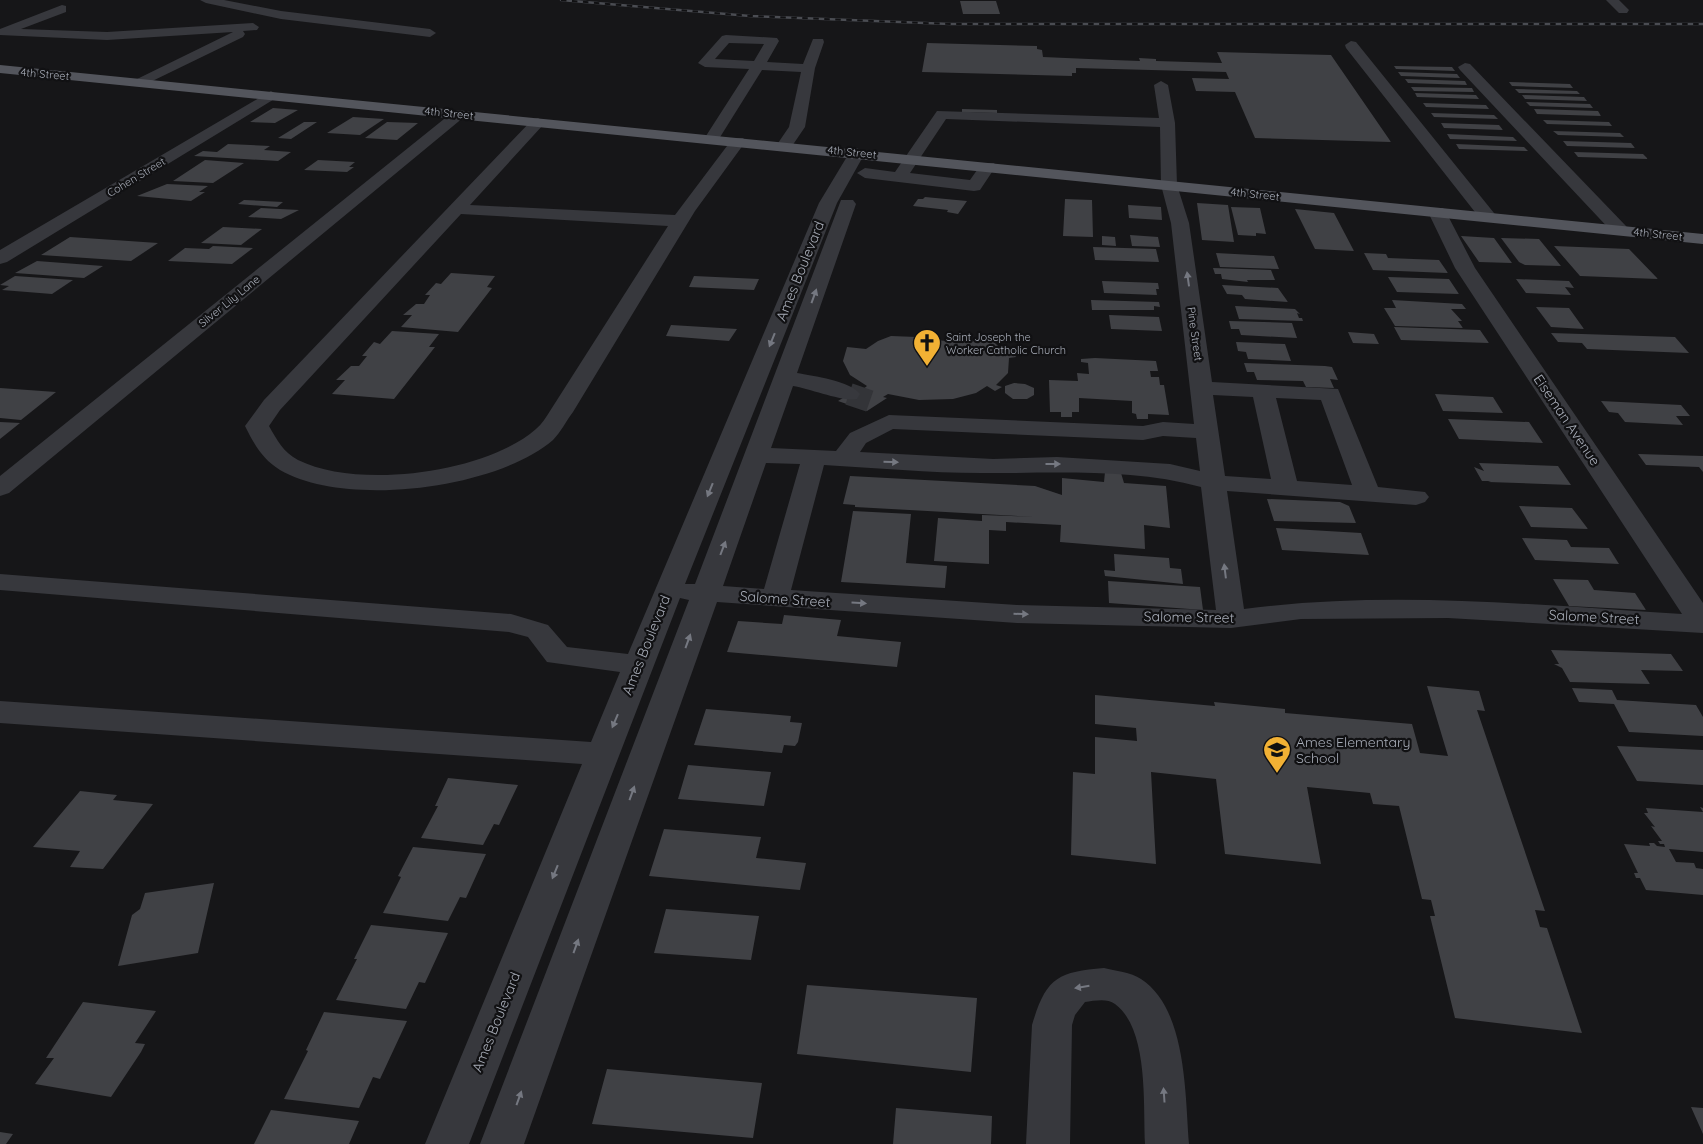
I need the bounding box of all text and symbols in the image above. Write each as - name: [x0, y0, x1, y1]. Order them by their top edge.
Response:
- street label: 4th Street: [20, 65, 70, 83]
- street label: 4th Street: [424, 103, 474, 123]
- street label: 4th Street: [827, 142, 877, 162]
- street label: Cohen Street: [104, 154, 168, 200]
- street label: 4th Street: [1230, 184, 1280, 204]
- street label: Ames Boulevard: [772, 218, 828, 324]
- street label: 4th Street: [1633, 224, 1683, 244]
- one-way arrow: [1184, 271, 1192, 287]
- street label: Silver Lily Lane: [195, 272, 263, 330]
- one-way arrow: [810, 288, 818, 303]
- street label: Pine Street: [1184, 306, 1206, 362]
- church icon: Saint Joseph the Worker Catholic Church: [912, 328, 942, 367]
- place label: Saint Joseph the Worker Catholic Church: [946, 330, 1066, 357]
- one-way arrow: [767, 333, 775, 347]
- street label: Eiseman Avenue: [1530, 371, 1604, 469]
- one-way arrow: [883, 458, 899, 466]
- one-way arrow: [1046, 460, 1062, 468]
- one-way arrow: [705, 483, 713, 497]
- one-way arrow: [720, 540, 727, 555]
- one-way arrow: [1221, 563, 1229, 579]
- street label: Salome Street: [739, 587, 831, 611]
- street label: Ames Boulevard: [618, 592, 674, 698]
- one-way arrow: [851, 600, 867, 608]
- street label: Salome Street: [1548, 606, 1640, 628]
- street label: Salome Street: [1144, 607, 1235, 627]
- one-way arrow: [1013, 610, 1029, 618]
- one-way arrow: [684, 633, 692, 648]
- one-way arrow: [610, 714, 618, 729]
- place label: Ames Elementary School: [1296, 733, 1410, 767]
- school or university icon: Ames Elementary School: [1262, 735, 1292, 774]
- one-way arrow: [629, 786, 636, 801]
- one-way arrow: [550, 865, 558, 880]
- one-way arrow: [572, 938, 580, 953]
- street label: Ames Boulevard: [468, 969, 524, 1075]
- one-way arrow: [1073, 983, 1089, 991]
- one-way arrow: [1159, 1087, 1167, 1103]
- one-way arrow: [515, 1090, 523, 1105]

